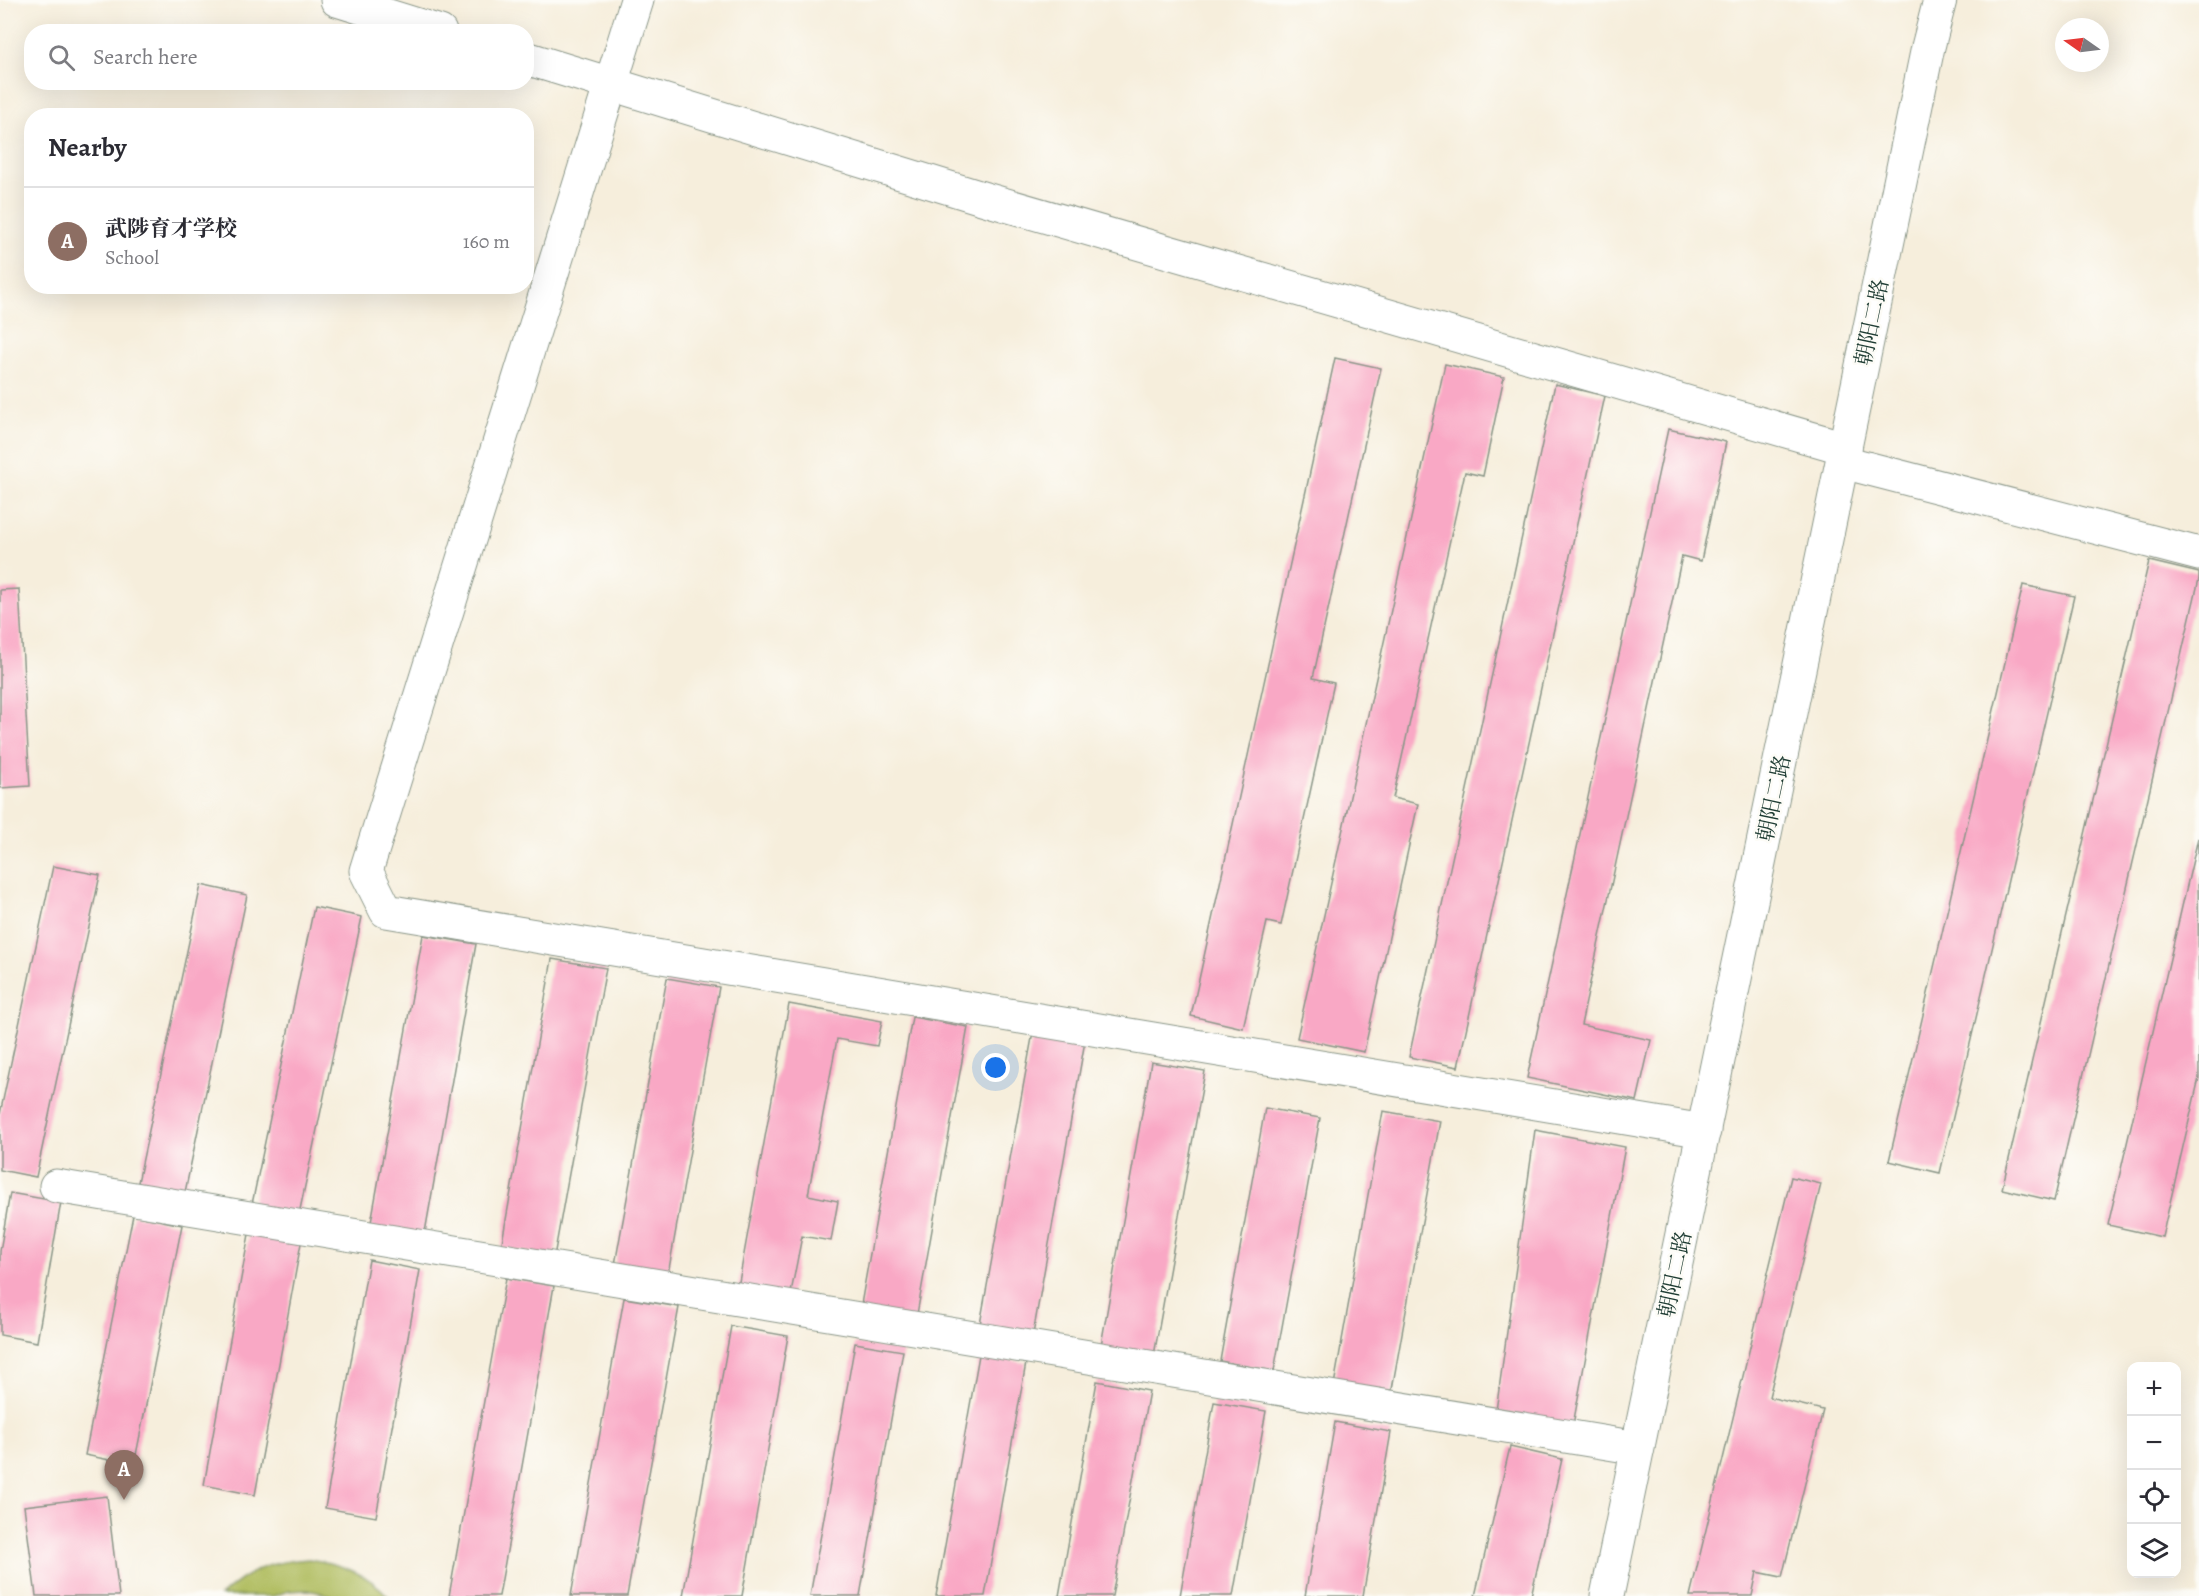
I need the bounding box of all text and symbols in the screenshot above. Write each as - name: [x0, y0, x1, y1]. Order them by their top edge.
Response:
- north arrow: [2055, 18, 2109, 72]
- search box: [24, 24, 534, 90]
- icon: search: [45, 41, 78, 74]
- text: Search here: [93, 42, 198, 72]
- text: Nearby: [48, 130, 127, 165]
- text: 武陟育才学校: [105, 214, 237, 244]
- text: A: [61, 228, 74, 255]
- text: 160 m: [463, 228, 510, 255]
- text: School: [105, 244, 159, 271]
- street label: 朝阳二路: [1848, 276, 1896, 368]
- street label: 朝阳二路: [1750, 752, 1798, 844]
- your location: [981, 1053, 1010, 1082]
- street label: 朝阳二路: [1651, 1228, 1699, 1320]
- map controls: [2127, 1362, 2181, 1578]
- button: +: [2127, 1362, 2181, 1416]
- button: −: [2127, 1416, 2181, 1470]
- pin: A: [104, 1450, 144, 1500]
- button: locate: [2127, 1470, 2181, 1524]
- button: layers: [2127, 1524, 2181, 1578]

